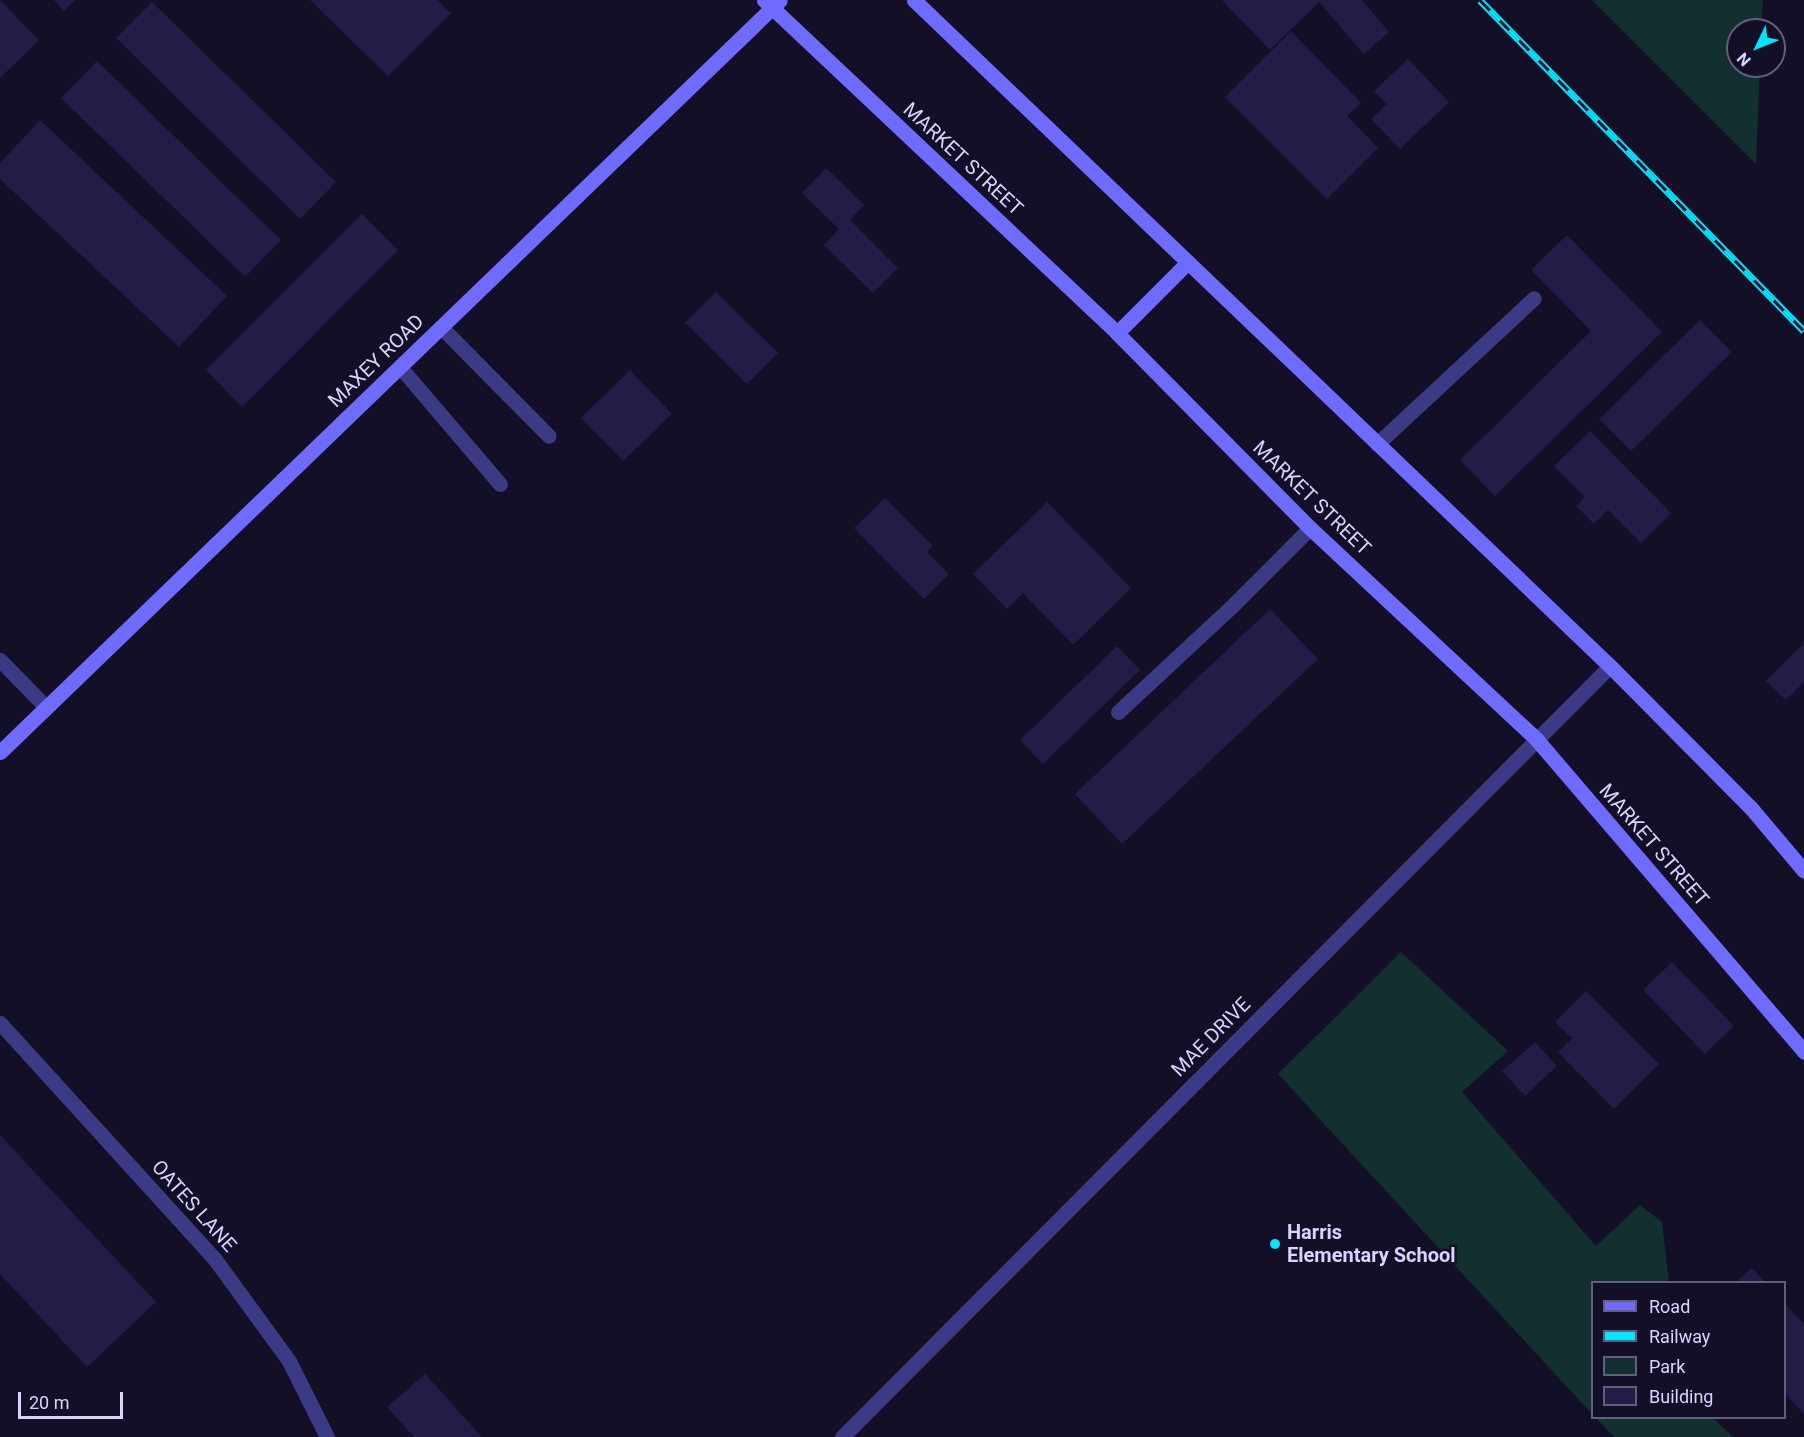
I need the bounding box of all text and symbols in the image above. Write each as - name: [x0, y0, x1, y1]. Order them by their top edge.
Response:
- north arrow: [1726, 18, 1786, 78]
- text: N: [1733, 49, 1755, 70]
- street label: MARKET STREET: [898, 97, 1028, 221]
- street label: MAXEY ROAD: [323, 309, 429, 413]
- street label: MARKET STREET: [1248, 436, 1376, 560]
- street label: MARKET STREET: [1594, 779, 1714, 911]
- street label: MAE DRIVE: [1166, 992, 1256, 1082]
- street label: OATES LANE: [147, 1155, 241, 1257]
- place label: Harris Elementary School: [1287, 1220, 1455, 1267]
- marker: Harris Elementary School: [1268, 1237, 1282, 1251]
- legend: [1591, 1281, 1786, 1419]
- text: Road: [1649, 1296, 1690, 1317]
- text: Railway: [1649, 1326, 1710, 1347]
- text: Park: [1649, 1356, 1685, 1377]
- scale bar: [21, 1380, 126, 1418]
- text: Building: [1649, 1386, 1713, 1407]
- text: 20 m: [29, 1392, 69, 1413]

